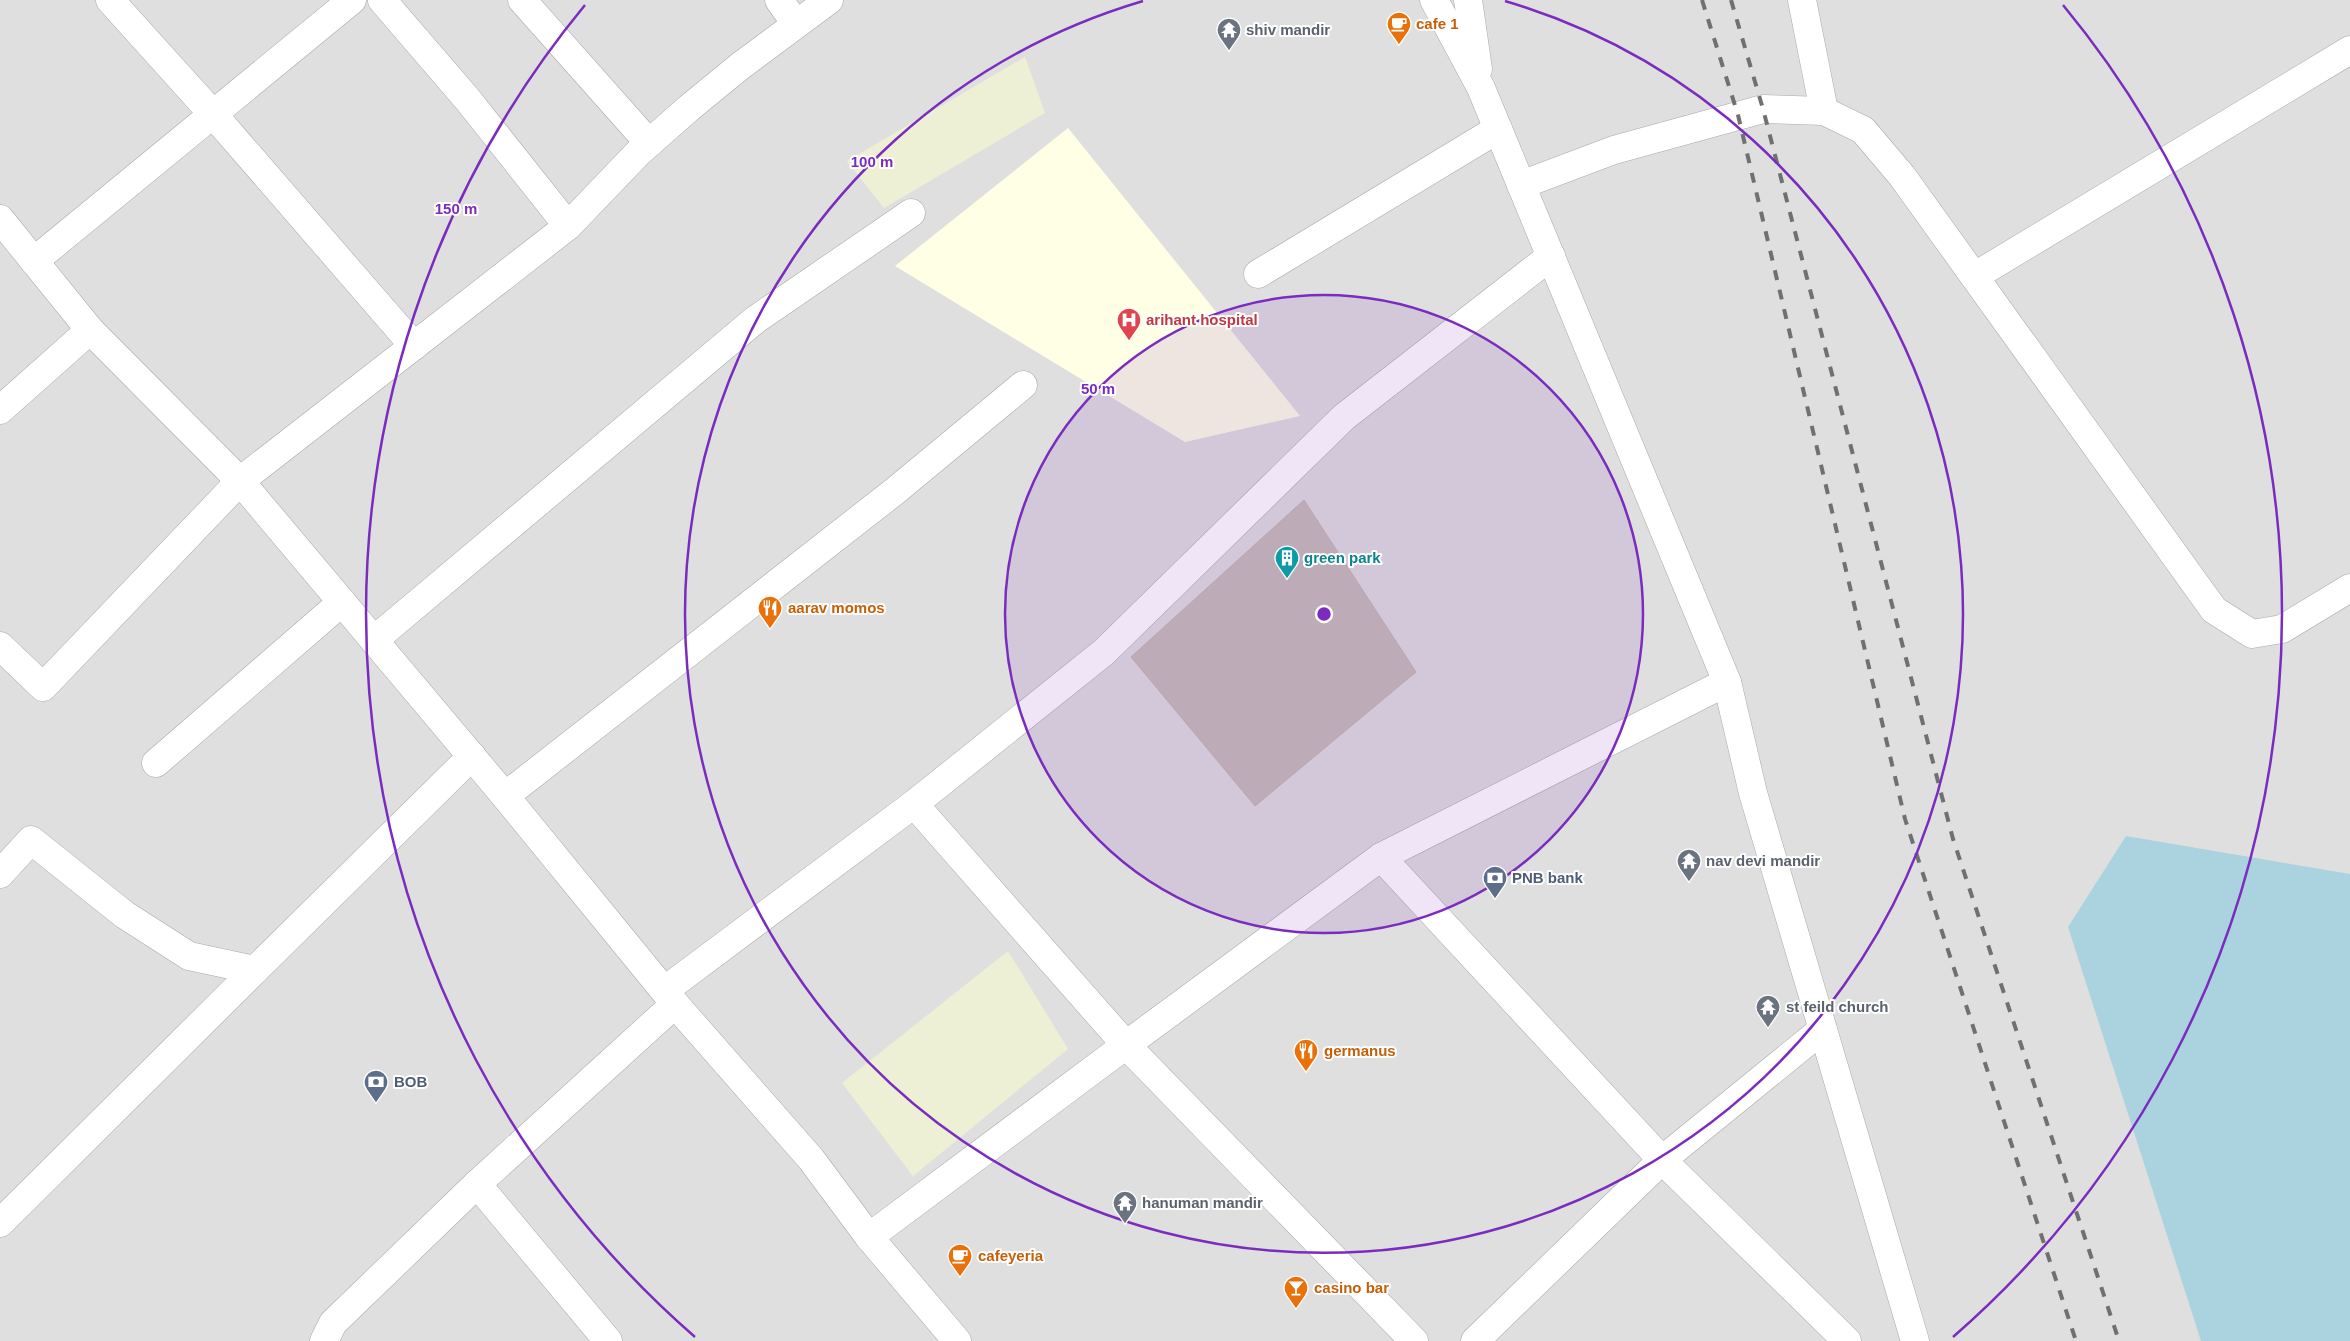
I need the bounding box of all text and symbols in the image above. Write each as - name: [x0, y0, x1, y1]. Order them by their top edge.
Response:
- cafe icon: cafe 1: [1386, 11, 1412, 45]
- place label: cafe 1: [1416, 15, 1459, 32]
- temple icon: shiv mandir: [1216, 17, 1242, 51]
- place label: shiv mandir: [1246, 21, 1330, 38]
- text: 100 m: [851, 153, 893, 170]
- text: 150 m: [435, 200, 477, 217]
- hospital icon: arihant hospital: [1116, 307, 1142, 341]
- place label: arihant hospital: [1146, 311, 1258, 328]
- text: 50 m: [1081, 380, 1115, 397]
- building icon: green park: [1274, 545, 1300, 579]
- place label: green park: [1304, 549, 1381, 566]
- restaurant icon: aarav momos: [757, 595, 783, 629]
- place label: aarav momos: [788, 599, 885, 616]
- centre of rings: [1315, 605, 1333, 623]
- temple icon: nav devi mandir: [1676, 848, 1702, 882]
- place label: nav devi mandir: [1706, 852, 1820, 869]
- bank icon: PNB bank: [1482, 865, 1508, 899]
- place label: PNB bank: [1512, 869, 1584, 886]
- temple icon: st feild church: [1755, 994, 1781, 1028]
- place label: st feild church: [1786, 998, 1889, 1015]
- restaurant icon: germanus: [1293, 1038, 1319, 1072]
- place label: germanus: [1324, 1042, 1396, 1059]
- bank icon: BOB: [363, 1069, 389, 1103]
- place label: BOB: [394, 1073, 428, 1090]
- temple icon: hanuman mandir: [1112, 1190, 1138, 1224]
- place label: hanuman mandir: [1142, 1194, 1263, 1211]
- cafe icon: cafeyeria: [947, 1243, 973, 1277]
- place label: cafeyeria: [978, 1247, 1044, 1264]
- bar icon: casino bar: [1283, 1275, 1309, 1309]
- place label: casino bar: [1314, 1279, 1389, 1296]

